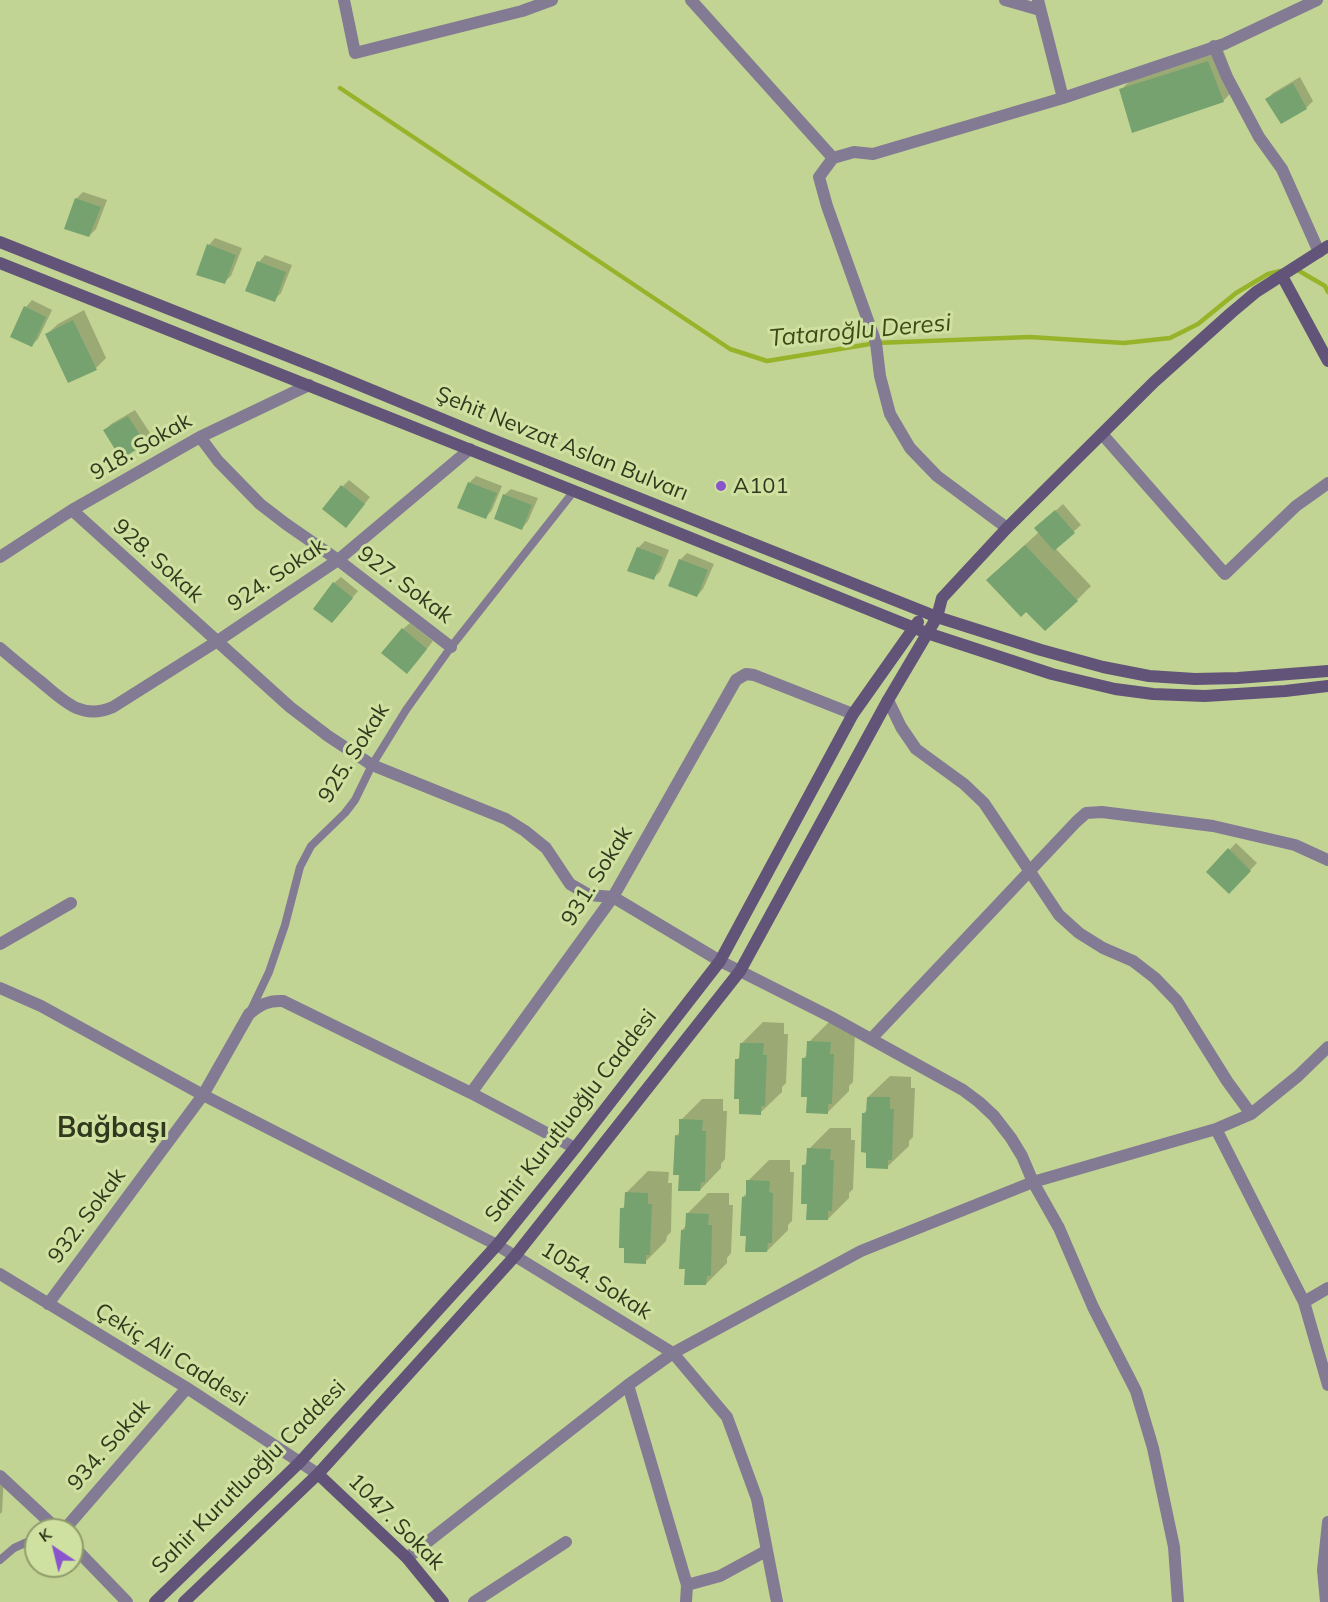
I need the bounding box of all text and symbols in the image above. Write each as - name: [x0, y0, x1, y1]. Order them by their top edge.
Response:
- water label: Tataroğlu Deresi: [768, 309, 952, 353]
- street label: Şehit Nevzat Aslan Bulvarı: [432, 381, 692, 507]
- street label: 918. Sokak: [86, 407, 196, 487]
- place label: A101: [733, 473, 789, 499]
- marker: A101: [714, 479, 728, 493]
- street label: 928. Sokak: [107, 514, 209, 608]
- street label: 924. Sokak: [223, 533, 331, 617]
- street label: 927. Sokak: [352, 541, 458, 629]
- street label: 925. Sokak: [313, 698, 395, 808]
- street label: 931. Sokak: [556, 821, 638, 931]
- street label: Sahir Kurutluoğlu Caddesi: [480, 1004, 662, 1228]
- district label: Bağbaşı: [57, 1112, 167, 1146]
- street label: 932. Sokak: [43, 1163, 131, 1269]
- street label: 1054. Sokak: [536, 1237, 656, 1325]
- street label: Çekiç Ali Caddesi: [90, 1298, 252, 1412]
- street label: Sahir Kurutluoğlu Caddesi: [147, 1375, 351, 1579]
- street label: 934. Sokak: [62, 1394, 156, 1496]
- street label: 1047. Sokak: [342, 1468, 450, 1576]
- north arrow: [24, 1518, 84, 1578]
- text: K: [35, 1524, 55, 1546]

